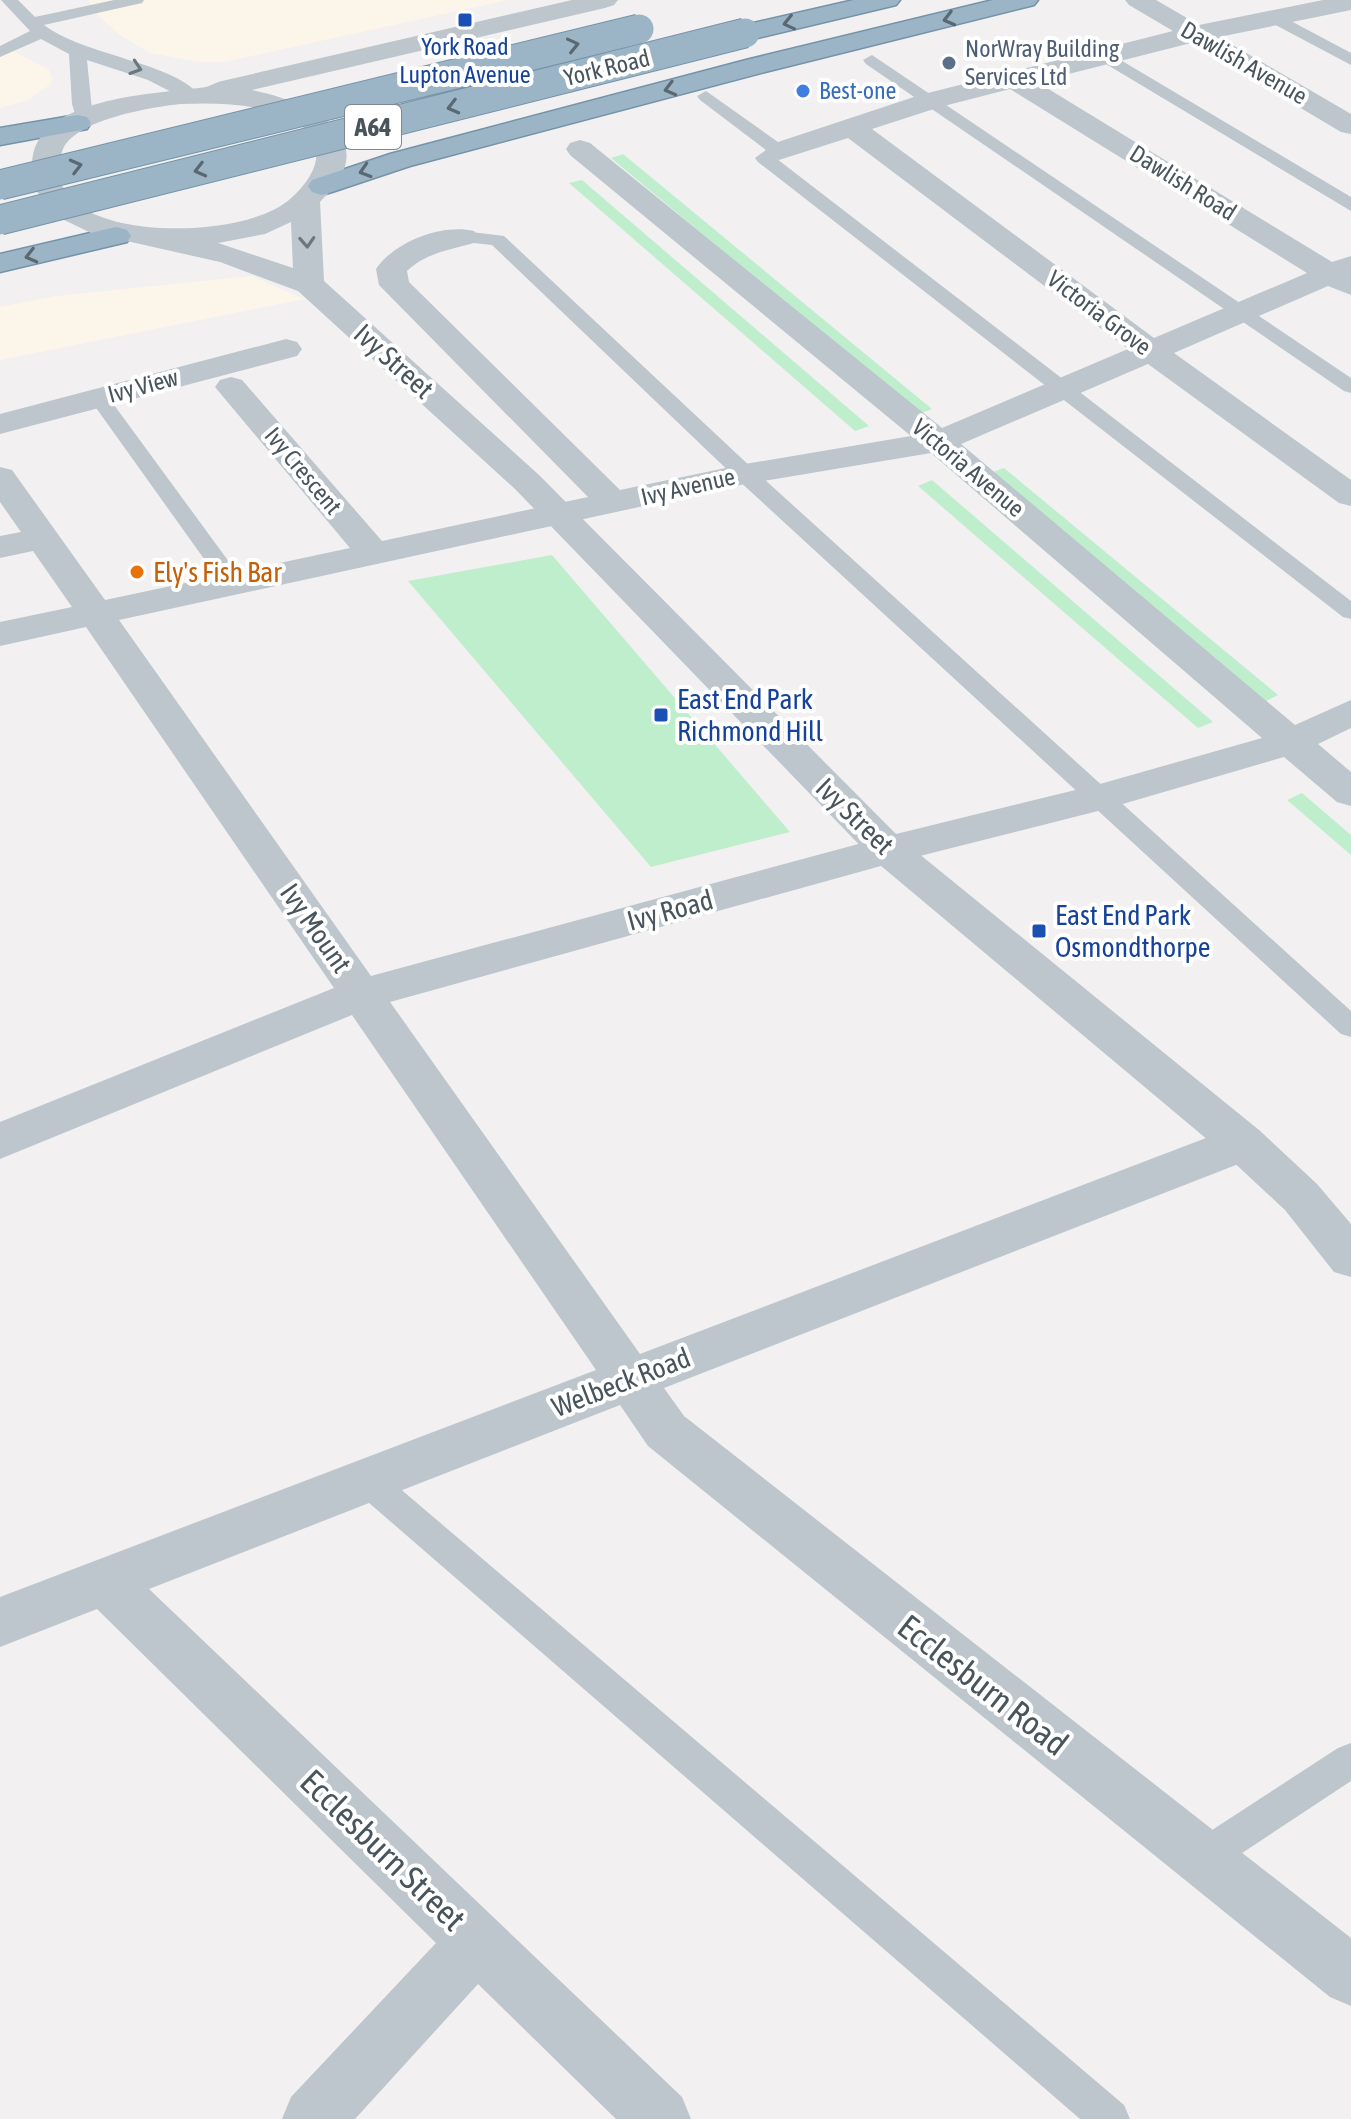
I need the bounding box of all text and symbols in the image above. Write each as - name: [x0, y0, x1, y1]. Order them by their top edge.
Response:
- one-way arrow: [943, 9, 957, 26]
- marker: York Road Lupton Avenue: [456, 11, 474, 29]
- one-way arrow: [783, 14, 797, 31]
- street label: Dawlish Avenue: [1177, 16, 1312, 109]
- place label: York Road Lupton Avenue: [399, 33, 531, 88]
- place label: NorWray Building Services Ltd: [965, 35, 1120, 90]
- one-way arrow: [566, 37, 580, 54]
- street label: York Road: [561, 44, 652, 91]
- marker: NorWray Building Services Ltd: [940, 54, 958, 72]
- one-way arrow: [128, 59, 142, 75]
- place label: Best-one: [819, 77, 896, 104]
- one-way arrow: [664, 80, 677, 97]
- marker: Best-one: [794, 82, 812, 100]
- one-way arrow: [446, 98, 460, 115]
- road number: A64: [345, 105, 401, 149]
- street label: Dawlish Road: [1125, 139, 1241, 226]
- one-way arrow: [68, 158, 82, 175]
- one-way arrow: [194, 161, 208, 178]
- one-way arrow: [358, 162, 372, 178]
- one-way arrow: [298, 236, 315, 249]
- one-way arrow: [24, 246, 38, 263]
- street label: Victoria Grove: [1042, 265, 1156, 360]
- street label: Ivy Street: [348, 317, 440, 405]
- street label: Ivy View: [105, 363, 181, 408]
- street label: Victoria Avenue: [907, 413, 1030, 522]
- street label: Ivy Crescent: [259, 422, 347, 520]
- street label: Ivy Avenue: [638, 463, 738, 510]
- place label: Ely's Fish Bar: [153, 556, 282, 588]
- marker: Ely's Fish Bar: [128, 563, 146, 581]
- place label: East End Park Richmond Hill: [677, 683, 824, 747]
- marker: East End Park Richmond Hill: [652, 706, 670, 724]
- street label: Ivy Street: [810, 771, 900, 861]
- street label: Ivy Mount: [274, 877, 358, 979]
- street label: Ivy Road: [624, 883, 716, 937]
- place label: East End Park Osmondthorpe: [1055, 899, 1210, 963]
- marker: East End Park Osmondthorpe: [1030, 922, 1048, 940]
- street label: Welbeck Road: [547, 1341, 695, 1423]
- street label: Ecclesburn Road: [891, 1606, 1076, 1763]
- street label: Ecclesburn Street: [293, 1761, 474, 1938]

